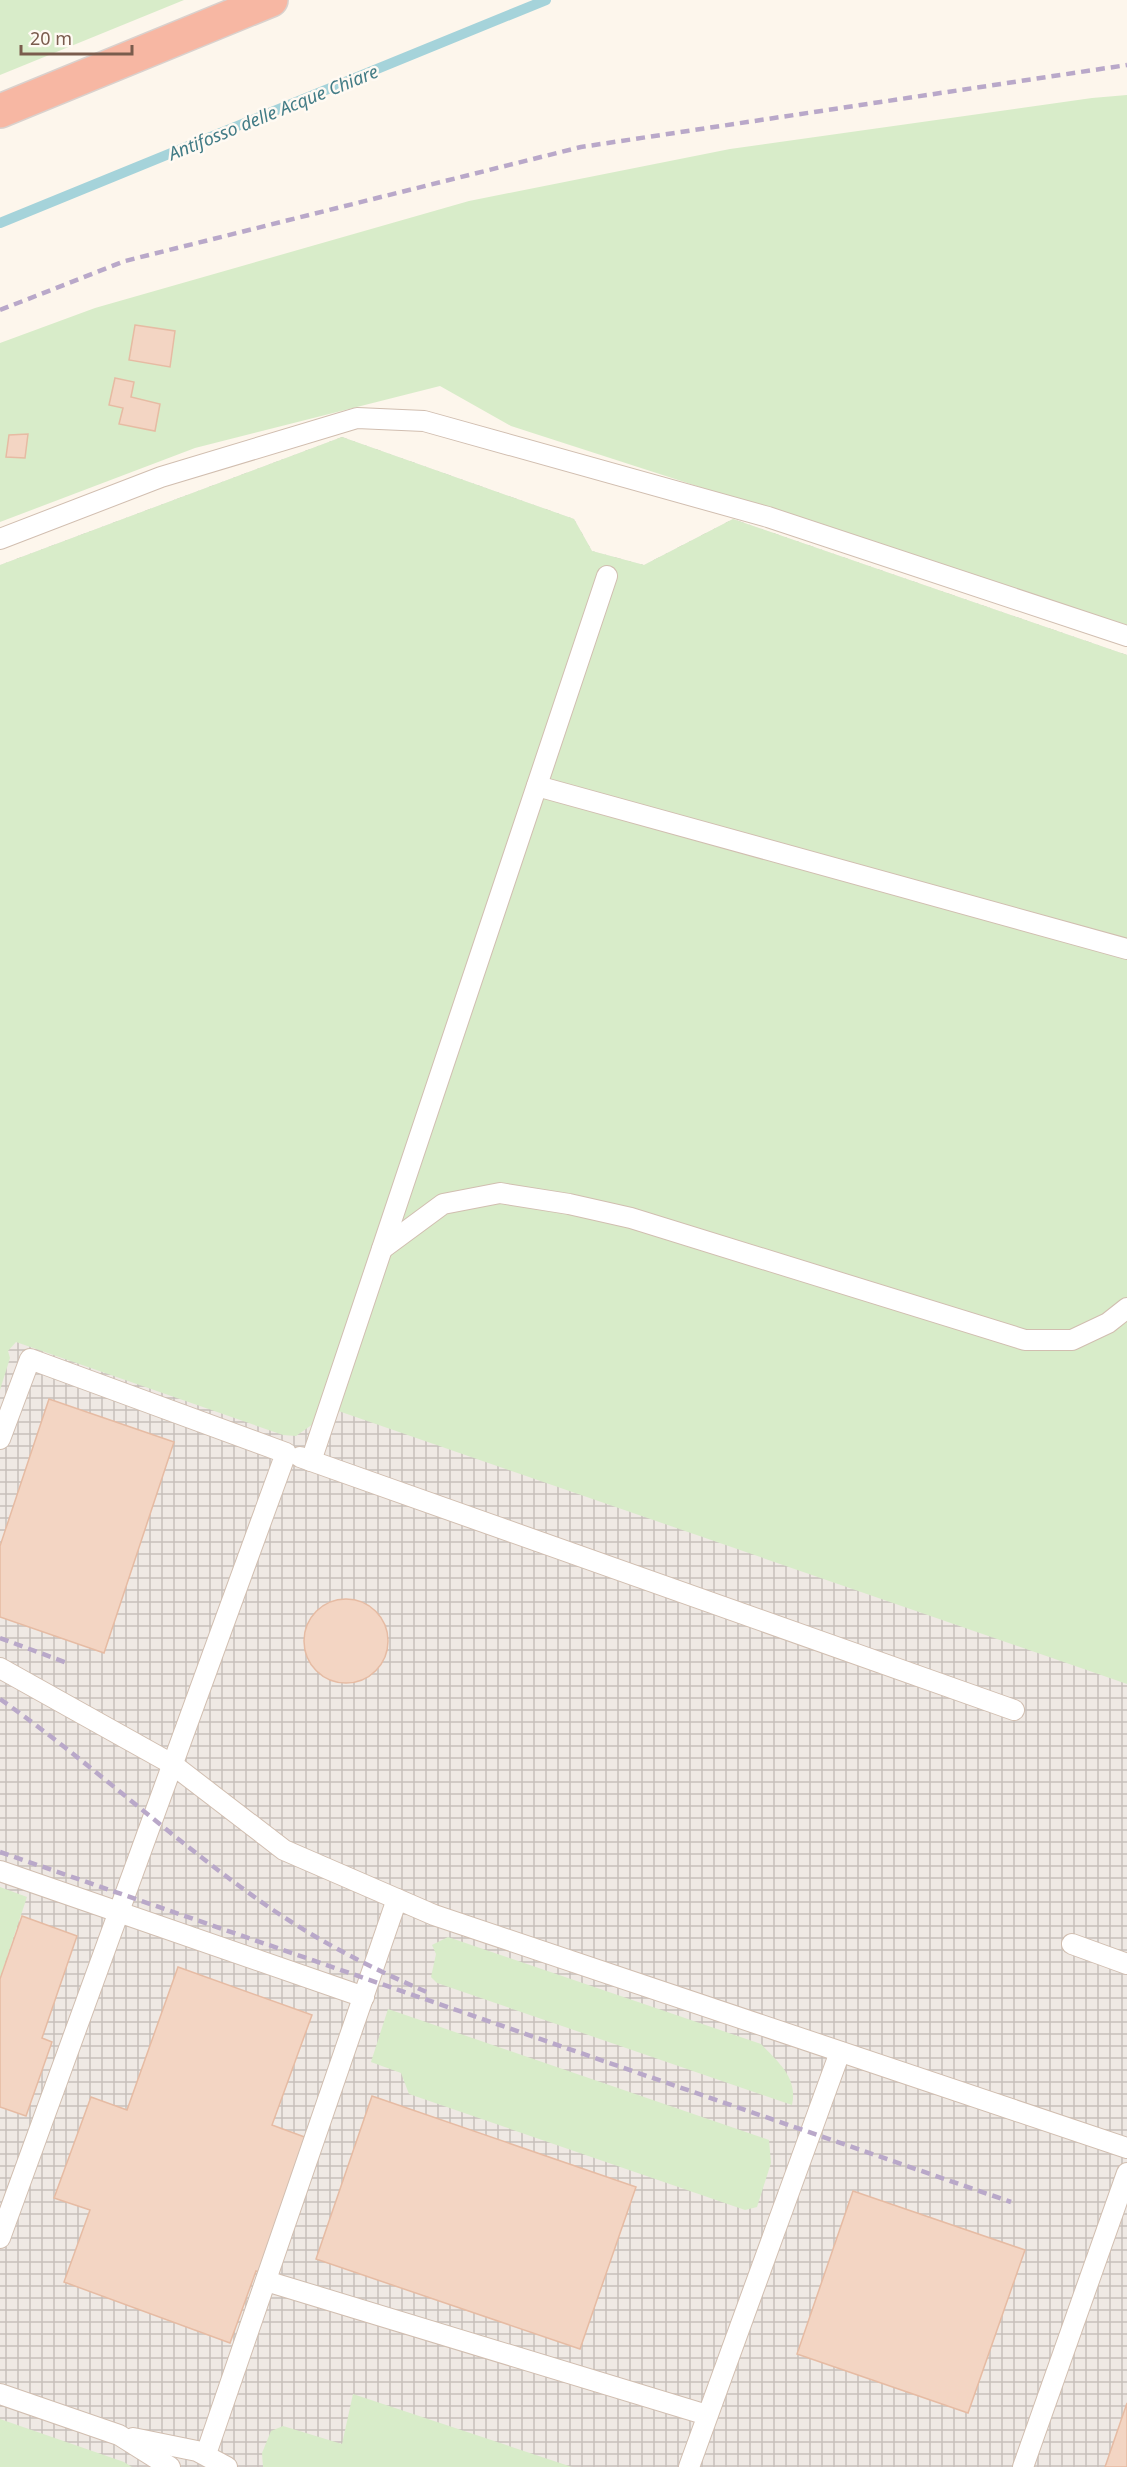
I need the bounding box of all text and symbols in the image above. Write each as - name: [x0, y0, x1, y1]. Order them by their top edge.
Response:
- scale bar: [21, 18, 132, 56]
- text: 20 m: [30, 26, 72, 50]
- water label: Antifosso delle Acque Chiare: [163, 59, 381, 166]

